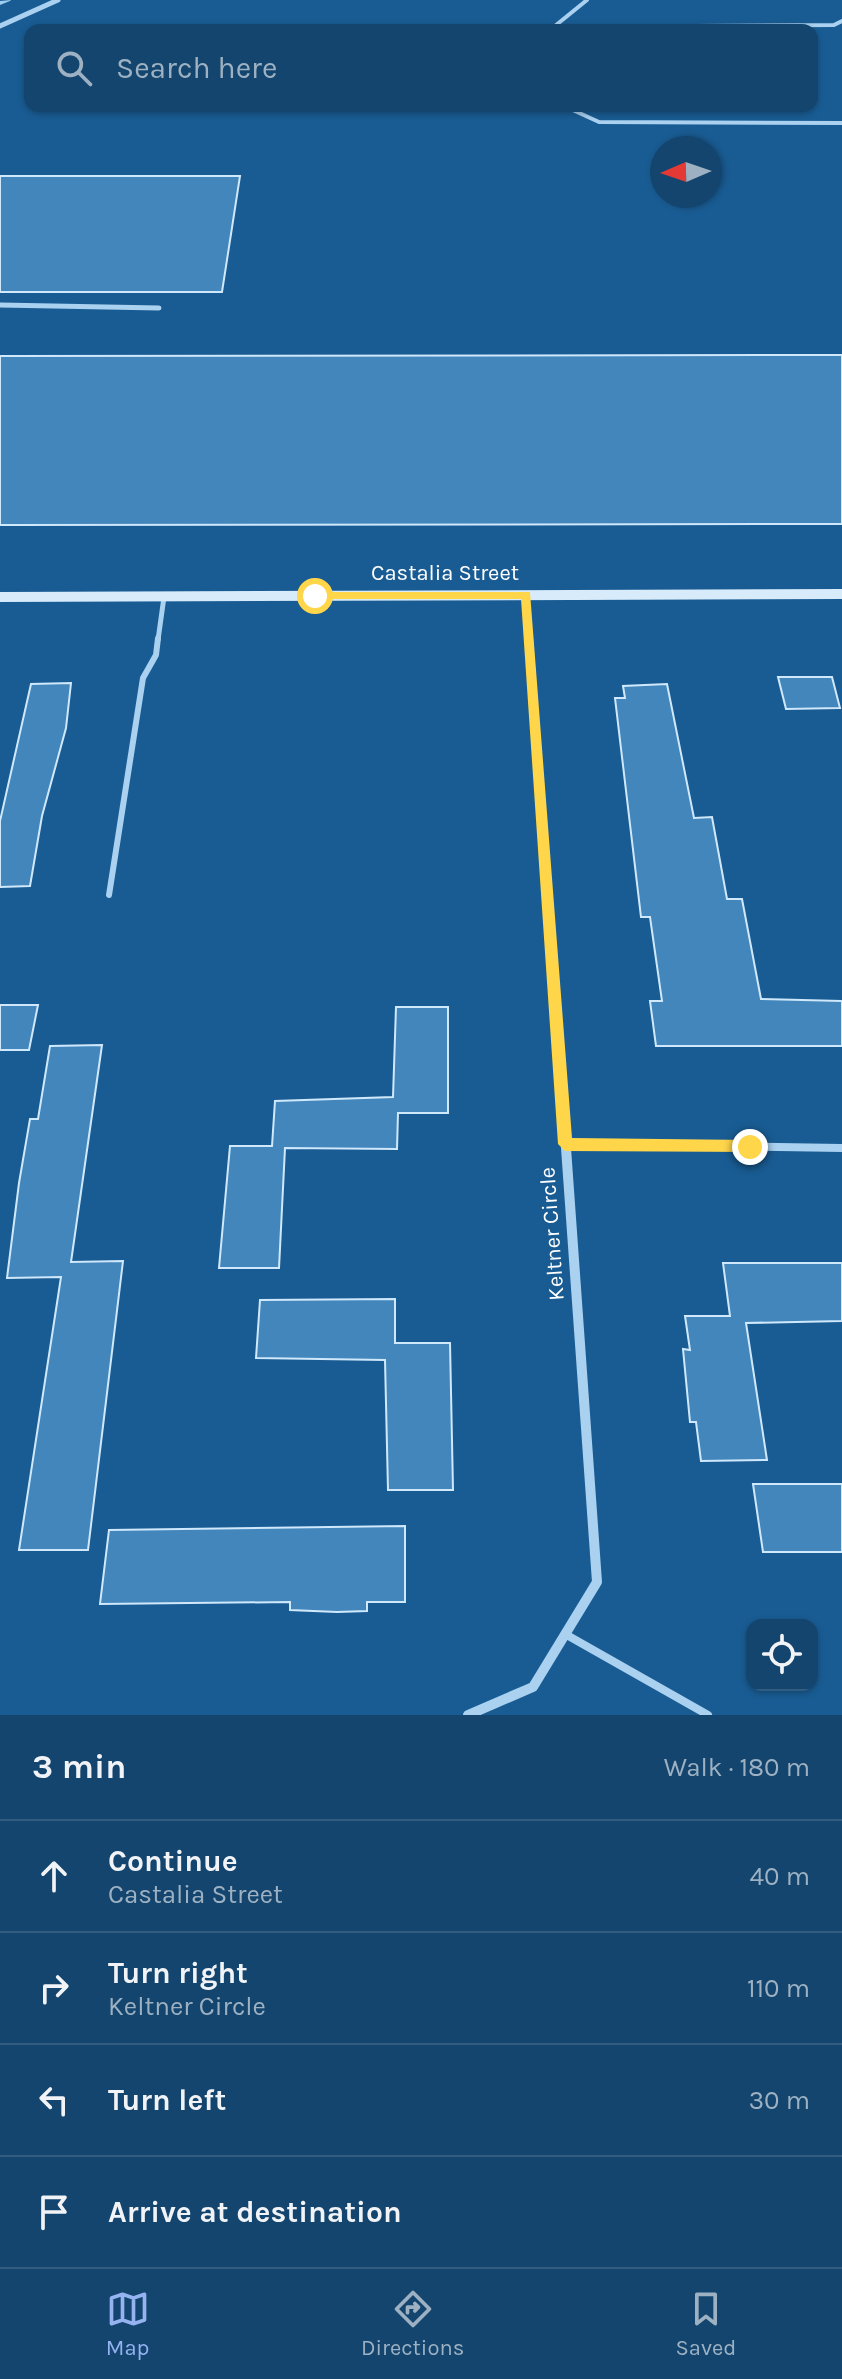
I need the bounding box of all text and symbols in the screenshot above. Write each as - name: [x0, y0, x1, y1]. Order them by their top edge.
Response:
- search box: [24, 24, 818, 112]
- icon: search: [52, 46, 96, 90]
- text: Search here: [116, 50, 277, 86]
- north arrow: [650, 136, 722, 208]
- street label: Castalia Street: [371, 560, 519, 586]
- route start: [297, 578, 333, 614]
- route end: [732, 1129, 768, 1165]
- street label: Keltner Circle: [534, 1166, 570, 1302]
- map controls: [746, 1619, 818, 1691]
- button: locate: [746, 1619, 818, 1691]
- text: 3 min: [32, 1747, 126, 1787]
- text: Walk · 180 m: [664, 1752, 810, 1783]
- text: Continue: [108, 1843, 238, 1879]
- icon: ahead: [32, 1854, 76, 1898]
- text: 40 m: [750, 1861, 810, 1892]
- text: Castalia Street: [108, 1879, 283, 1910]
- text: Turn right: [108, 1955, 248, 1991]
- icon: right: [32, 1966, 76, 2010]
- text: 110 m: [747, 1973, 810, 2004]
- text: Keltner Circle: [108, 1991, 266, 2022]
- icon: left: [32, 2078, 76, 2122]
- text: Turn left: [108, 2082, 226, 2118]
- text: 30 m: [749, 2085, 810, 2116]
- icon: arrive: [32, 2190, 76, 2234]
- text: Arrive at destination: [108, 2194, 402, 2230]
- tab: Map: [106, 2287, 150, 2361]
- tab: Directions: [361, 2287, 464, 2361]
- tab: Saved: [676, 2287, 736, 2361]

